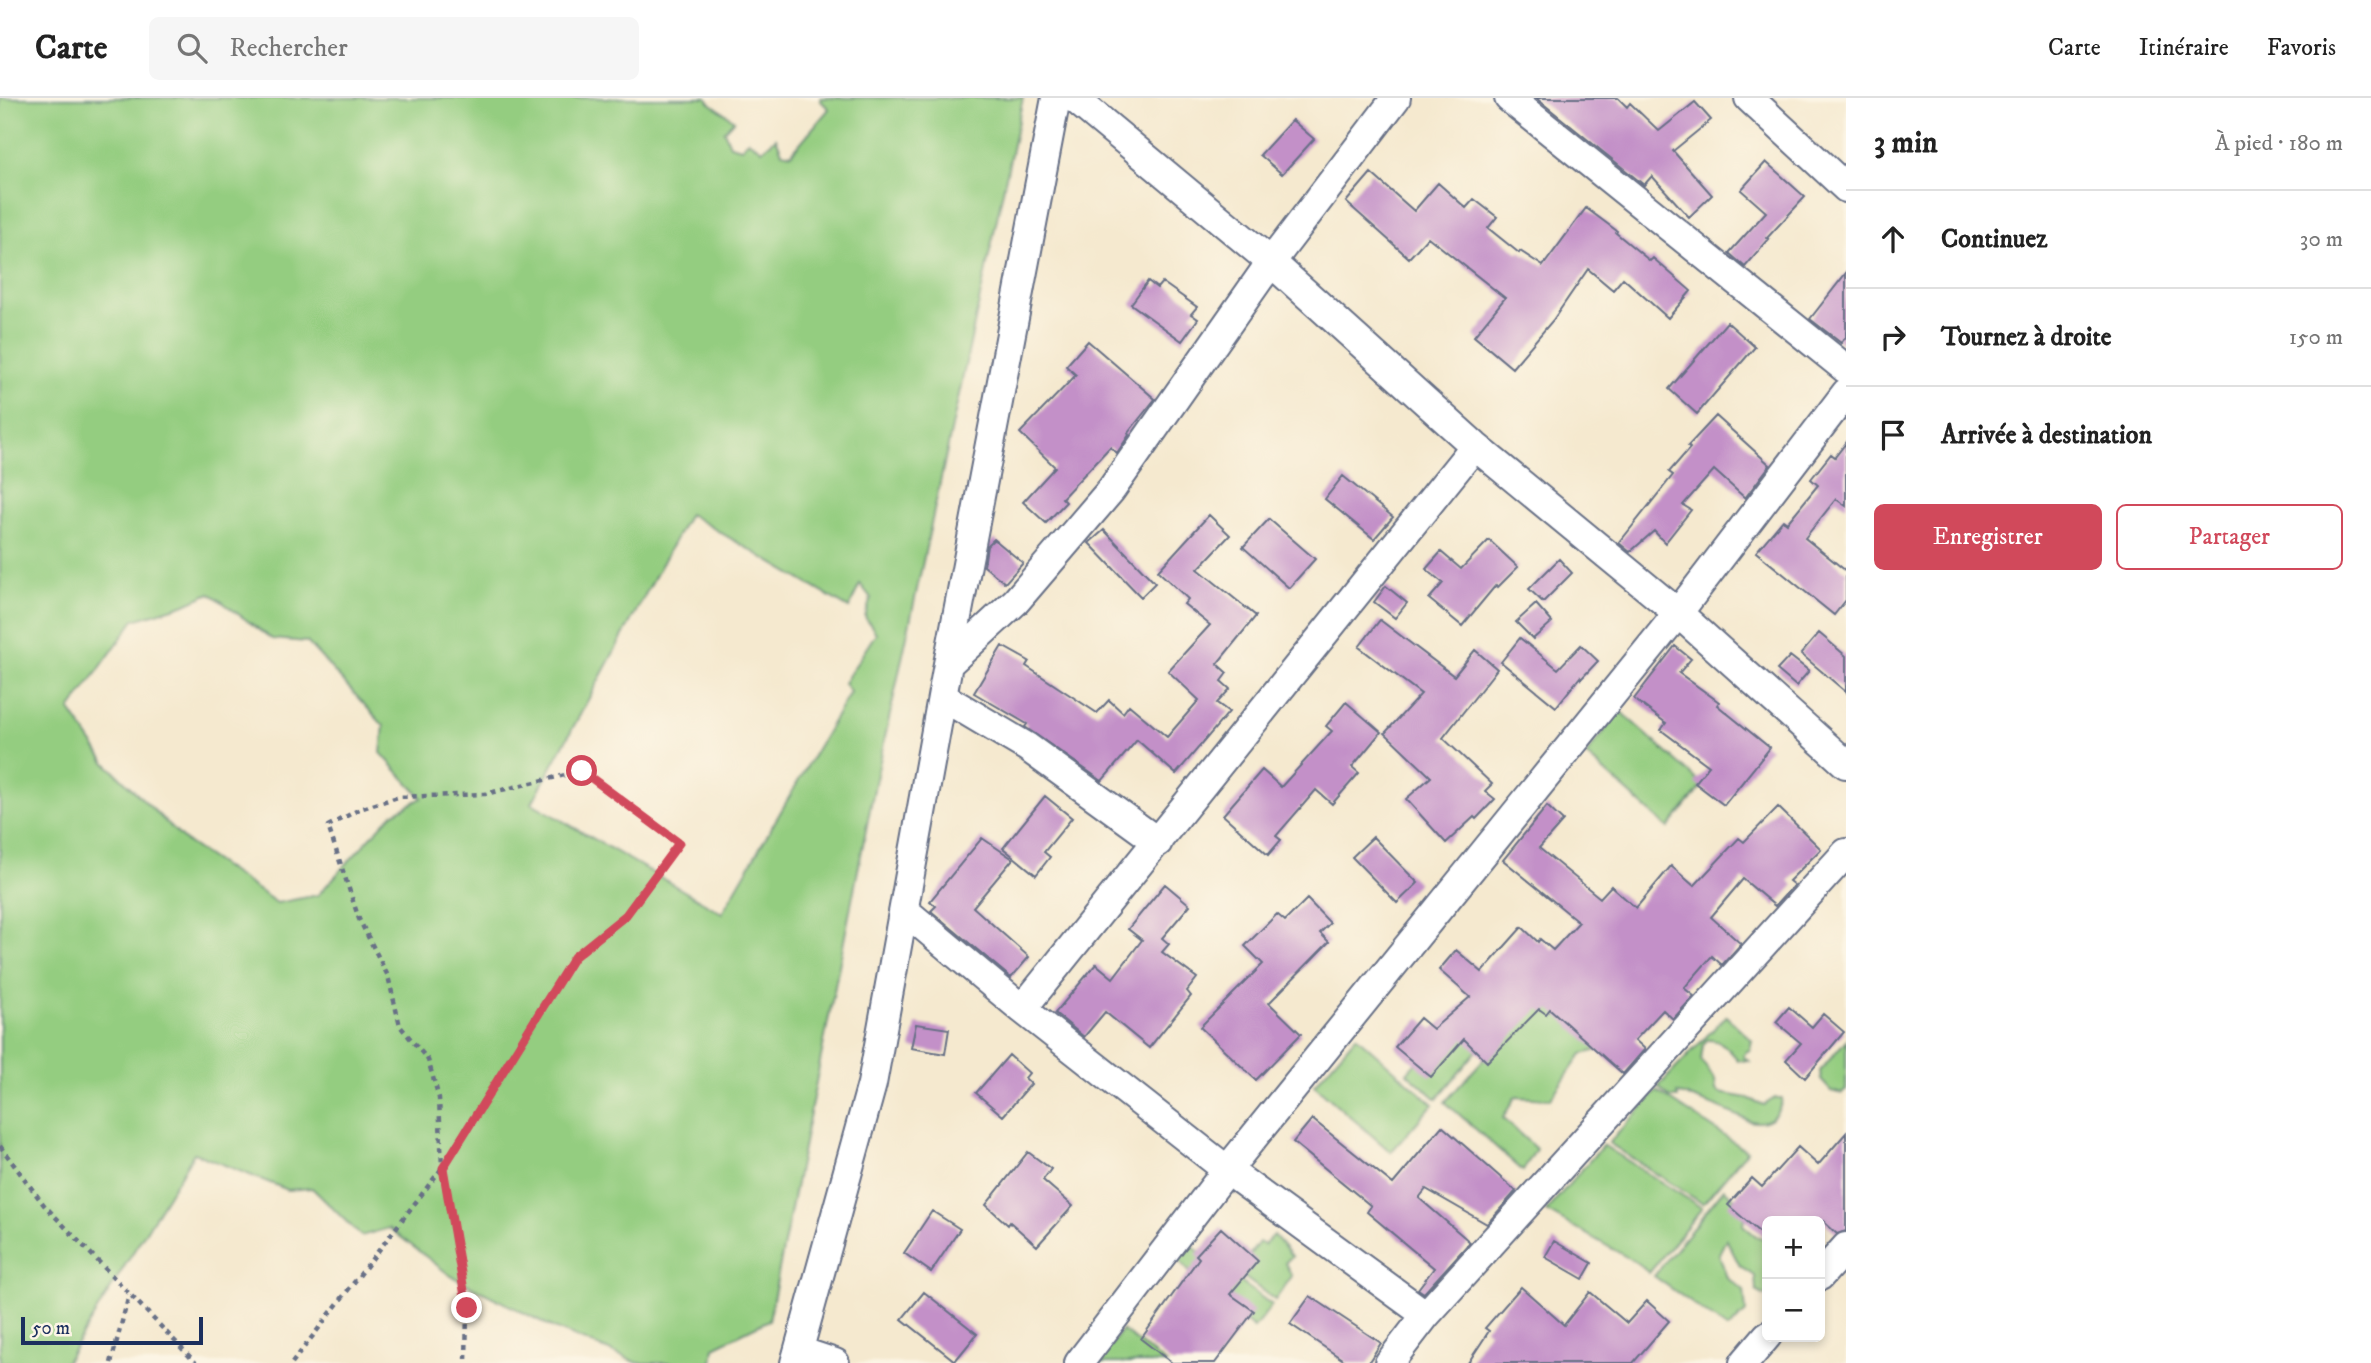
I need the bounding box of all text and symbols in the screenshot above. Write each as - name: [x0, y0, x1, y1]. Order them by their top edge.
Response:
- search box: [149, 17, 639, 80]
- text: Carte: [35, 28, 107, 69]
- icon: search: [173, 29, 211, 67]
- text: Rechercher: [229, 32, 348, 65]
- text: Carte: [2048, 33, 2101, 63]
- text: Itinéraire: [2139, 33, 2229, 63]
- text: Favoris: [2267, 33, 2336, 63]
- text: 3 min: [1874, 125, 1938, 162]
- text: À pied · 180 m: [2215, 129, 2343, 158]
- icon: ahead: [1874, 220, 1912, 258]
- text: Continuez: [1941, 223, 2047, 256]
- text: 30 m: [2300, 225, 2343, 254]
- icon: right: [1874, 318, 1912, 356]
- text: Tournez à droite: [1941, 321, 2112, 354]
- text: 150 m: [2289, 323, 2343, 352]
- icon: arrive: [1874, 416, 1912, 454]
- text: Arrivée à destination: [1941, 419, 2152, 452]
- button: Enregistrer: [1874, 504, 2102, 570]
- button: Partager: [2116, 504, 2343, 570]
- route start: [566, 755, 597, 786]
- map controls: [1762, 1216, 1825, 1342]
- button: +: [1762, 1216, 1825, 1279]
- button: −: [1762, 1279, 1825, 1342]
- route end: [451, 1292, 482, 1323]
- scale bar: [21, 1314, 203, 1346]
- text: 50 m: [32, 1317, 70, 1340]

